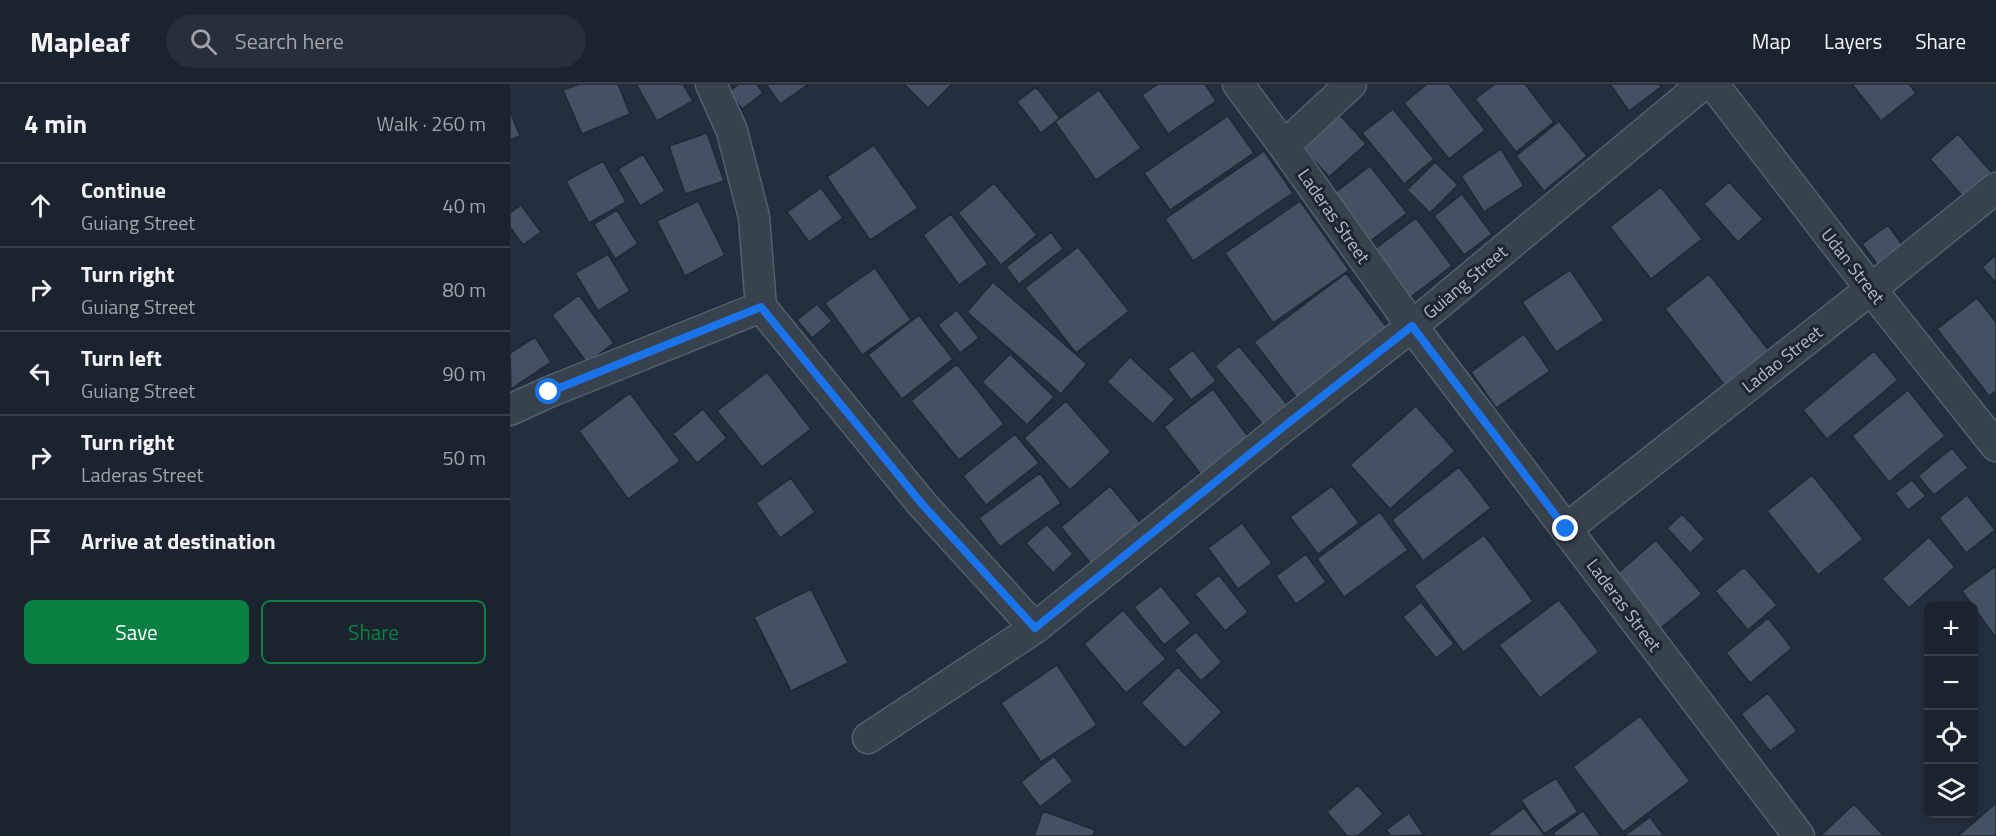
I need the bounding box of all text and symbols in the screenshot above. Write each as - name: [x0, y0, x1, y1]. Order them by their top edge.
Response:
- search box: [166, 14, 586, 68]
- text: Mapleaf: [30, 20, 130, 63]
- text: Search here: [235, 24, 344, 58]
- icon: search: [187, 25, 220, 58]
- text: Map: [1752, 25, 1791, 57]
- text: Layers: [1824, 25, 1882, 57]
- text: Share: [1915, 25, 1966, 57]
- text: 4 min: [24, 104, 87, 143]
- text: Walk · 260 m: [377, 108, 486, 139]
- street label: Laderas Street: [1291, 163, 1377, 269]
- text: Continue: [81, 173, 166, 207]
- icon: ahead: [24, 189, 57, 222]
- text: 40 m: [442, 190, 486, 221]
- text: Guiang Street: [81, 207, 195, 238]
- street label: Udan Street: [1815, 222, 1892, 310]
- street label: Guiang Street: [1417, 238, 1514, 325]
- text: Turn right: [81, 257, 175, 291]
- icon: right: [24, 273, 57, 306]
- text: 80 m: [442, 274, 486, 305]
- text: Guiang Street: [81, 291, 195, 322]
- street label: Ladao Street: [1736, 318, 1829, 399]
- text: Turn left: [81, 341, 162, 375]
- icon: left: [24, 357, 57, 390]
- text: 90 m: [442, 358, 486, 389]
- text: Guiang Street: [81, 375, 195, 406]
- route start: [535, 378, 561, 404]
- text: Turn right: [81, 425, 175, 459]
- icon: right: [24, 441, 57, 474]
- text: 50 m: [442, 442, 486, 473]
- text: Laderas Street: [81, 459, 203, 490]
- route end: [1552, 515, 1578, 541]
- text: Arrive at destination: [81, 524, 276, 558]
- icon: arrive: [24, 525, 57, 558]
- street label: Laderas Street: [1580, 553, 1668, 658]
- button: Save: [24, 600, 249, 664]
- button: Share: [261, 600, 486, 664]
- map controls: [1924, 602, 1978, 818]
- button: +: [1924, 602, 1978, 656]
- button: −: [1924, 656, 1978, 710]
- button: locate: [1924, 710, 1978, 764]
- button: layers: [1924, 764, 1978, 818]

